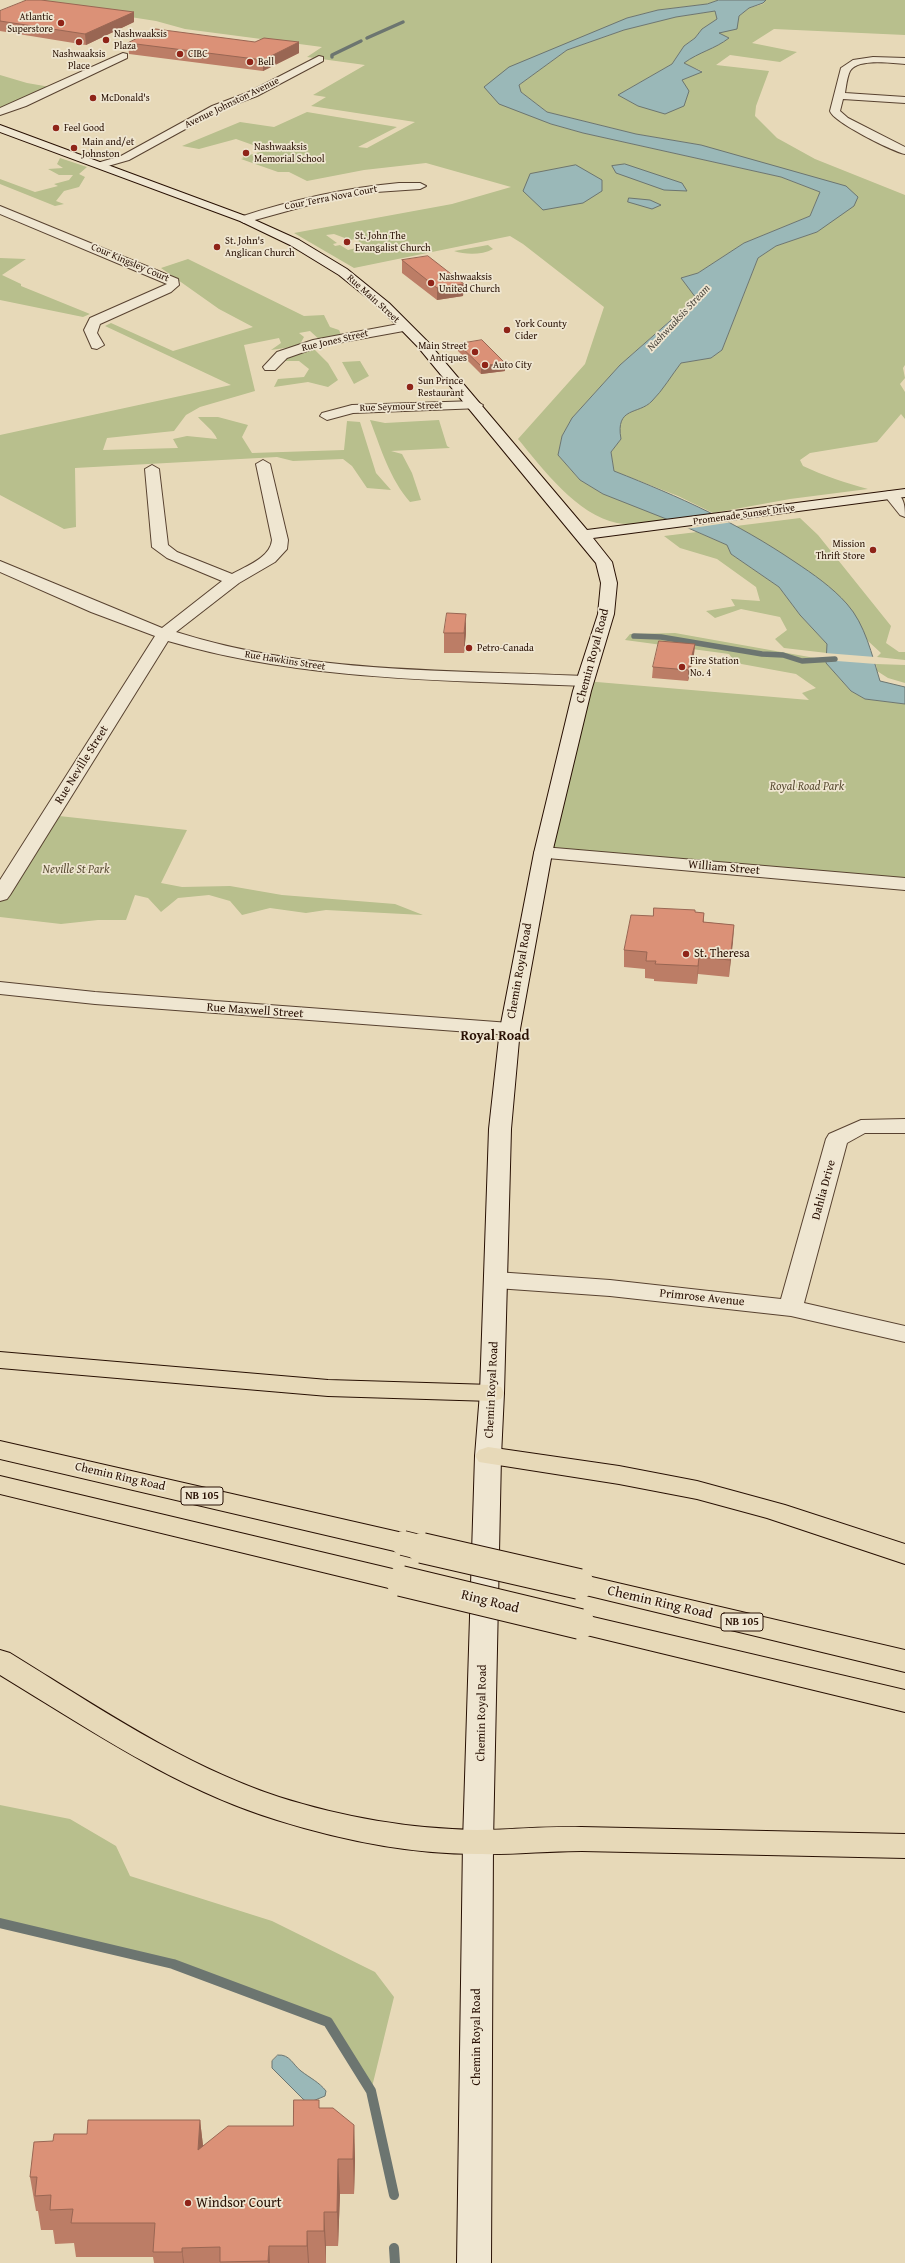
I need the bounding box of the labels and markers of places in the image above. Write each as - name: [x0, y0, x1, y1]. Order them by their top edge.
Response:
- place label: Atlantic Superstore: [7, 11, 53, 34]
- marker: Atlantic Superstore: [56, 18, 66, 28]
- place label: Nashwaaksis Plaza: [114, 28, 167, 52]
- marker: Nashwaaksis Plaza: [101, 35, 111, 45]
- marker: Nashwaaksis Place: [74, 37, 84, 47]
- place label: Nashwaaksis Place: [52, 48, 106, 72]
- place label: CIBC: [188, 48, 208, 60]
- marker: CIBC: [175, 49, 185, 59]
- place label: Bell: [258, 56, 274, 68]
- marker: Bell: [245, 57, 255, 67]
- place label: McDonald's: [101, 92, 150, 104]
- marker: McDonald's: [88, 93, 98, 103]
- place label: Feel Good: [64, 122, 104, 134]
- marker: Feel Good: [51, 123, 61, 133]
- place label: Main and/et Johnston: [82, 136, 134, 160]
- place label: Nashwaaksis Memorial School: [254, 141, 325, 164]
- marker: Main and/et Johnston: [69, 143, 79, 153]
- marker: Nashwaaksis Memorial School: [241, 148, 251, 158]
- place label: St. John The Evangalist Church: [355, 230, 431, 254]
- place label: St. John's Anglican Church: [225, 235, 295, 258]
- marker: St. John The Evangalist Church: [342, 237, 352, 247]
- marker: St. John's Anglican Church: [212, 242, 222, 252]
- place label: Nashwaaksis United Church: [439, 271, 500, 294]
- marker: Nashwaaksis United Church: [426, 278, 436, 288]
- place label: York County Cider: [515, 318, 567, 342]
- marker: York County Cider: [502, 325, 512, 335]
- place label: Main Street Antiques: [418, 340, 467, 364]
- marker: Main Street Antiques: [470, 347, 480, 357]
- place label: Auto City: [493, 359, 532, 371]
- marker: Auto City: [480, 360, 490, 370]
- place label: Sun Prince Restaurant: [418, 375, 464, 398]
- marker: Sun Prince Restaurant: [405, 382, 415, 392]
- place label: Mission Thrift Store: [816, 538, 865, 562]
- marker: Mission Thrift Store: [868, 545, 878, 555]
- place label: Petro-Canada: [477, 642, 534, 654]
- marker: Petro-Canada: [464, 643, 474, 653]
- place label: Fire Station No. 4: [690, 655, 739, 678]
- marker: Fire Station No. 4: [677, 662, 687, 672]
- place label: St. Theresa: [694, 947, 750, 961]
- marker: St. Theresa: [681, 949, 691, 959]
- place label: Windsor Court: [196, 2195, 282, 2211]
- marker: Windsor Court: [183, 2198, 193, 2208]

